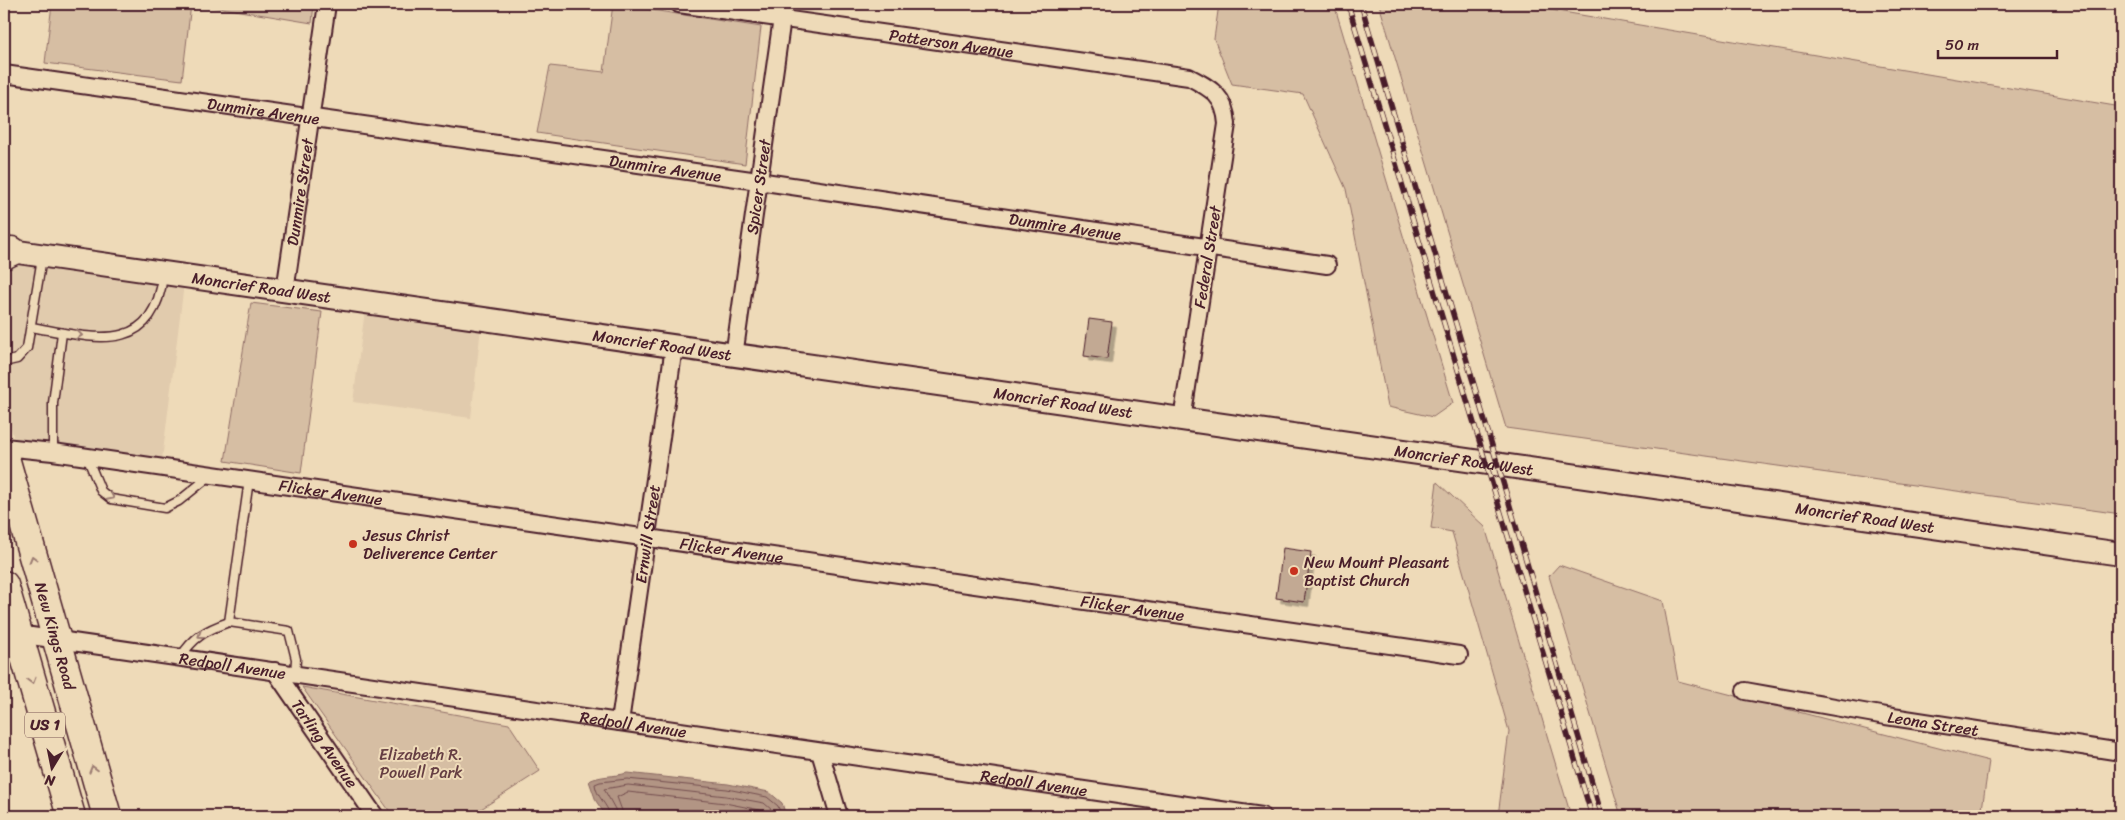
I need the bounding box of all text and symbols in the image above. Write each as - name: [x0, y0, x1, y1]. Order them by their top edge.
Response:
- street label: Patterson Avenue: [887, 20, 1015, 67]
- scale bar: [1938, 28, 2056, 60]
- text: 50 m: [1945, 32, 1980, 58]
- street label: Dunmire Avenue: [205, 89, 322, 134]
- street label: Dunmire Street: [278, 136, 322, 248]
- street label: Spicer Street: [737, 137, 780, 236]
- street label: Dunmire Avenue: [607, 146, 724, 191]
- street label: Federal Street: [1185, 203, 1230, 310]
- street label: Dunmire Avenue: [1007, 204, 1123, 249]
- street label: Moncrief Road West: [190, 263, 333, 312]
- street label: Moncrief Road West: [591, 321, 734, 369]
- one-way arrow: [75, 329, 83, 340]
- street label: Moncrief Road West: [992, 378, 1134, 427]
- street label: Moncrief Road West: [1393, 436, 1535, 484]
- street label: Flicker Avenue: [277, 471, 385, 514]
- street label: Ernwill Street: [626, 483, 669, 585]
- one-way arrow: [106, 490, 115, 501]
- street label: Moncrief Road West: [1793, 493, 1936, 542]
- place label: Jesus Christ Deliverence Center: [362, 521, 498, 568]
- street label: Flicker Avenue: [678, 529, 785, 572]
- marker: Jesus Christ Deliverence Center: [347, 538, 359, 550]
- place label: New Mount Pleasant Baptist Church: [1304, 548, 1449, 595]
- one-way arrow: [28, 555, 39, 563]
- marker: New Mount Pleasant Baptist Church: [1288, 565, 1300, 577]
- street label: New Kings Road: [26, 579, 85, 695]
- street label: Flicker Avenue: [1079, 587, 1186, 630]
- one-way arrow: [197, 629, 206, 638]
- street label: Redpoll Avenue: [177, 644, 288, 688]
- one-way arrow: [26, 676, 36, 685]
- street label: Tarling Avenue: [283, 693, 366, 794]
- street label: Redpoll Avenue: [578, 702, 689, 747]
- street label: Leona Street: [1886, 702, 1981, 745]
- road number: US 1: [25, 712, 65, 738]
- park label: Elizabeth R. Powell Park: [379, 740, 463, 787]
- north arrow: [28, 742, 78, 792]
- street label: Redpoll Avenue: [979, 761, 1089, 805]
- one-way arrow: [88, 765, 99, 774]
- text: N: [43, 767, 58, 794]

